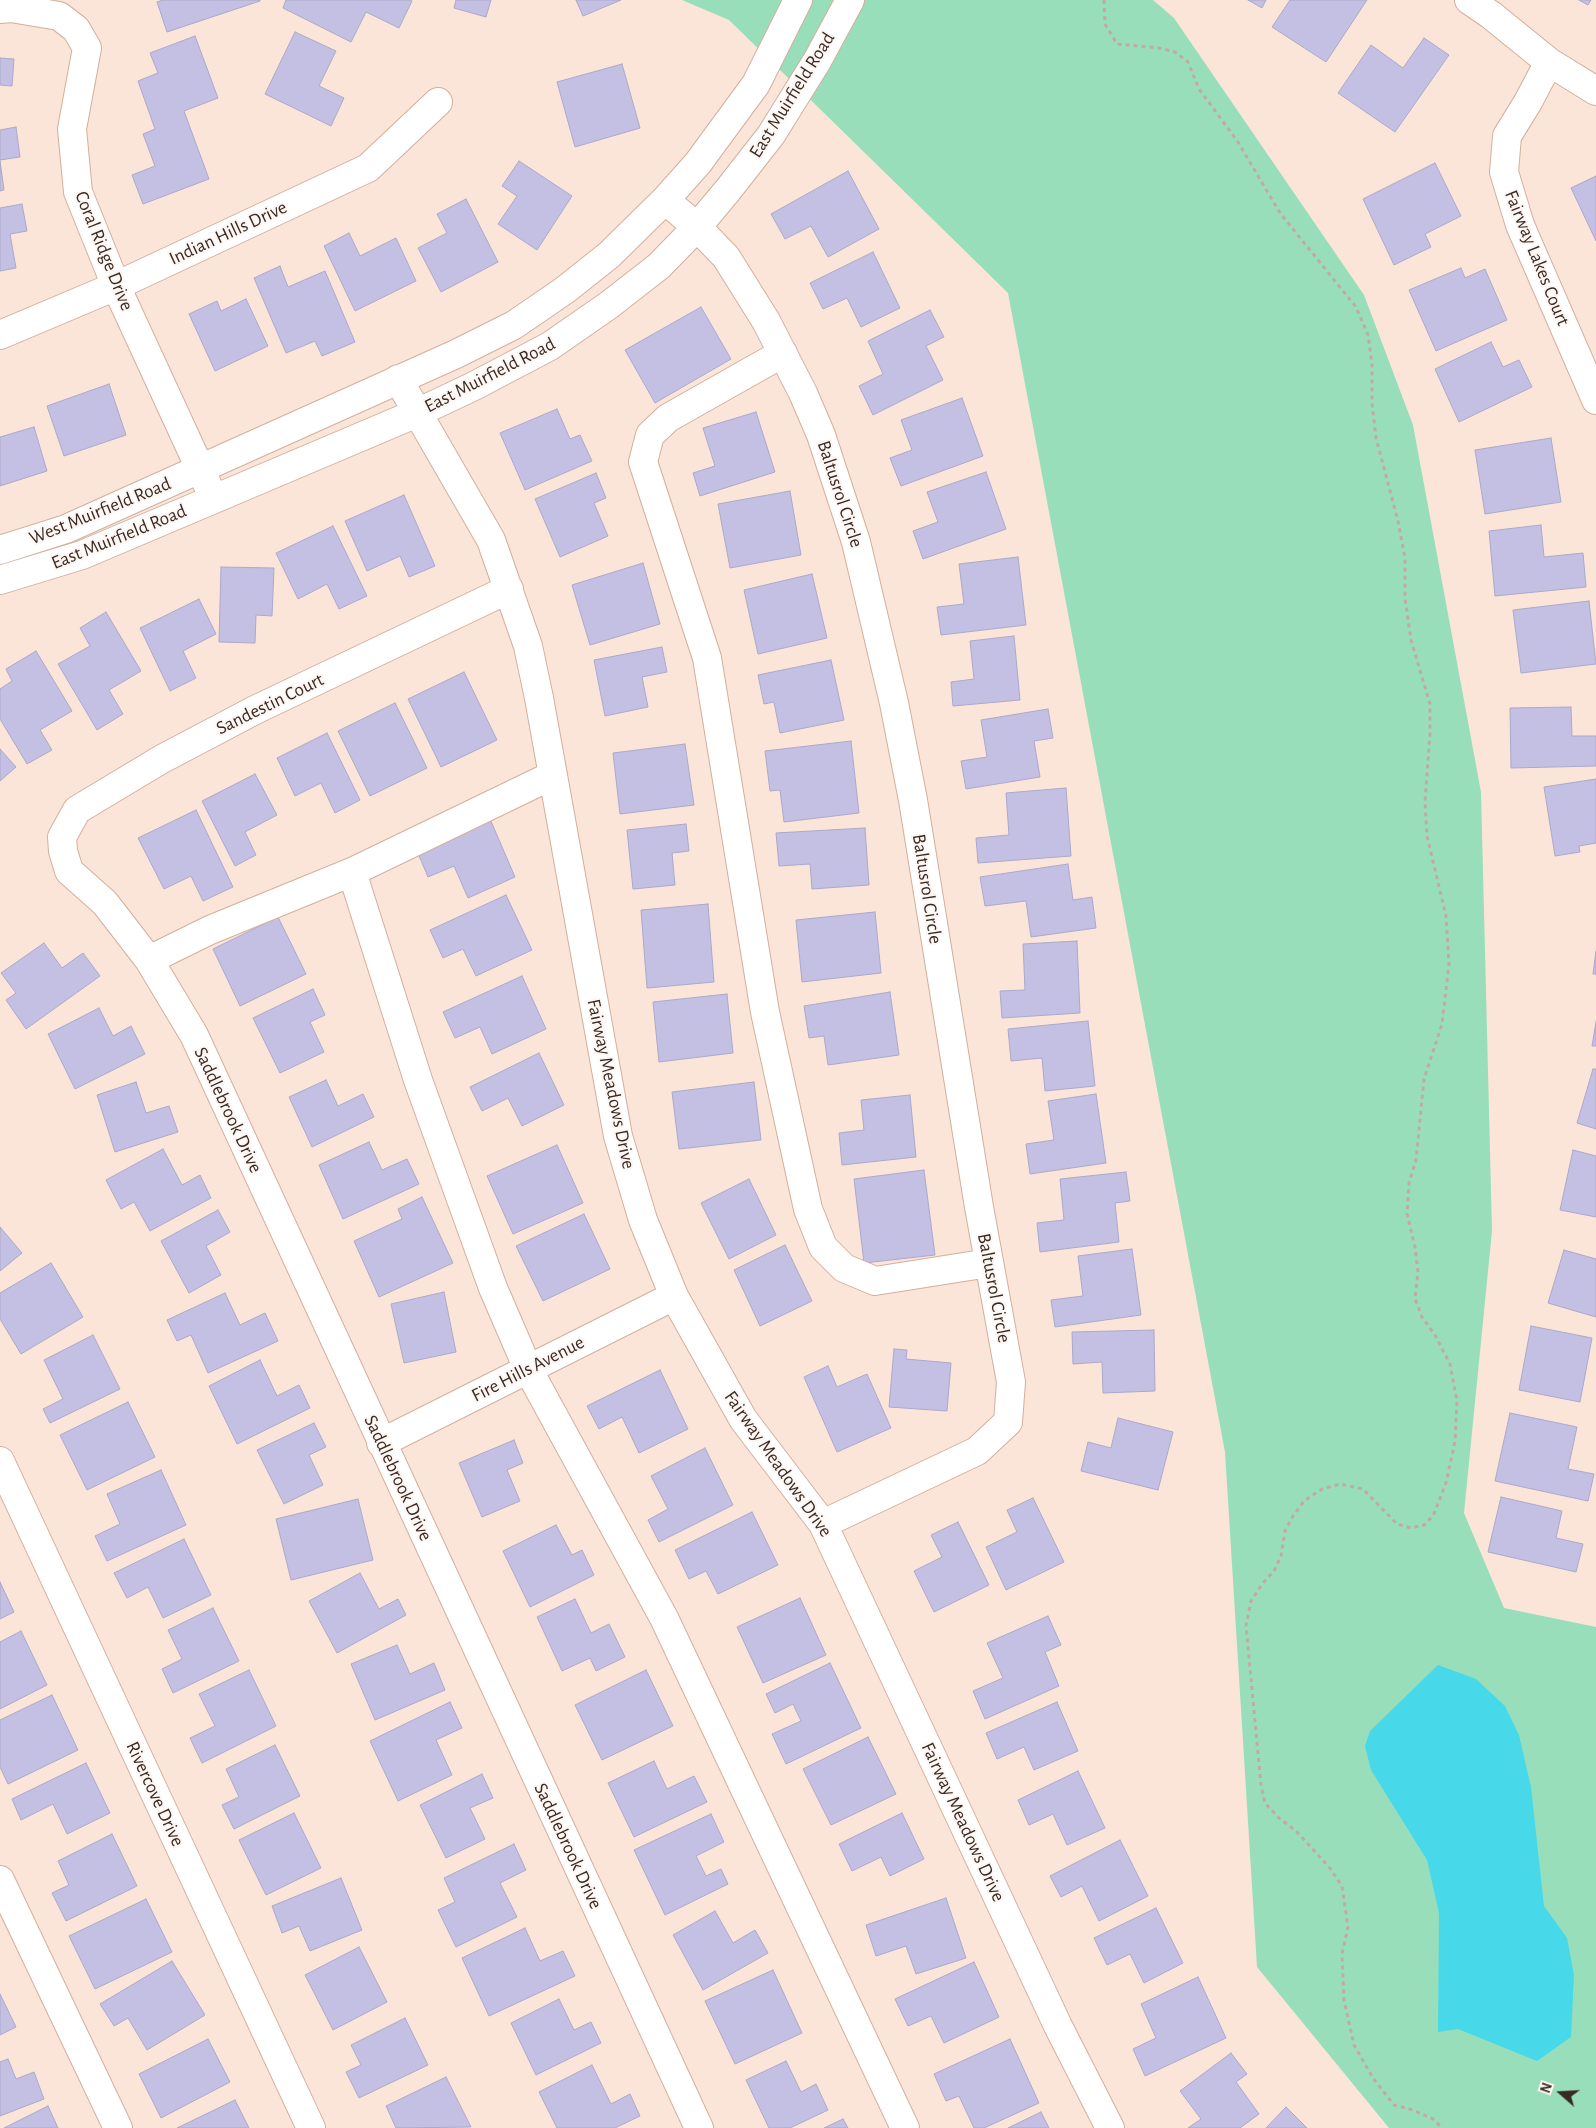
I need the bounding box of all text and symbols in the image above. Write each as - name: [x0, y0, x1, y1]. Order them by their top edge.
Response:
- street label: East Muirfield Road: [744, 28, 840, 162]
- street label: Fairway Lakes Court: [1499, 187, 1575, 329]
- street label: Coral Ridge Drive: [70, 188, 138, 314]
- street label: Indian Hills Drive: [165, 196, 291, 270]
- street label: East Muirfield Road: [421, 332, 559, 418]
- street label: Baltusrol Circle: [812, 438, 868, 550]
- street label: West Muirfield Road: [26, 472, 174, 550]
- street label: East Muirfield Road: [48, 500, 190, 574]
- street label: Sandestin Court: [213, 668, 327, 740]
- street label: Baltusrol Circle: [907, 832, 947, 946]
- street label: Fairway Meadows Drive: [582, 997, 640, 1171]
- street label: Saddlebrook Drive: [189, 1043, 267, 1177]
- street label: Baltusrol Circle: [972, 1231, 1016, 1345]
- street label: Fire Hills Avenue: [468, 1331, 588, 1407]
- street label: Fairway Meadows Drive: [719, 1387, 837, 1541]
- street label: Saddlebrook Drive: [359, 1411, 437, 1545]
- street label: Rivercove Drive: [121, 1738, 189, 1850]
- street label: Fairway Meadows Drive: [916, 1739, 1010, 1905]
- street label: Saddlebrook Drive: [529, 1779, 607, 1913]
- north arrow: [1536, 2068, 1586, 2118]
- text: N: [1539, 2081, 1555, 2095]

